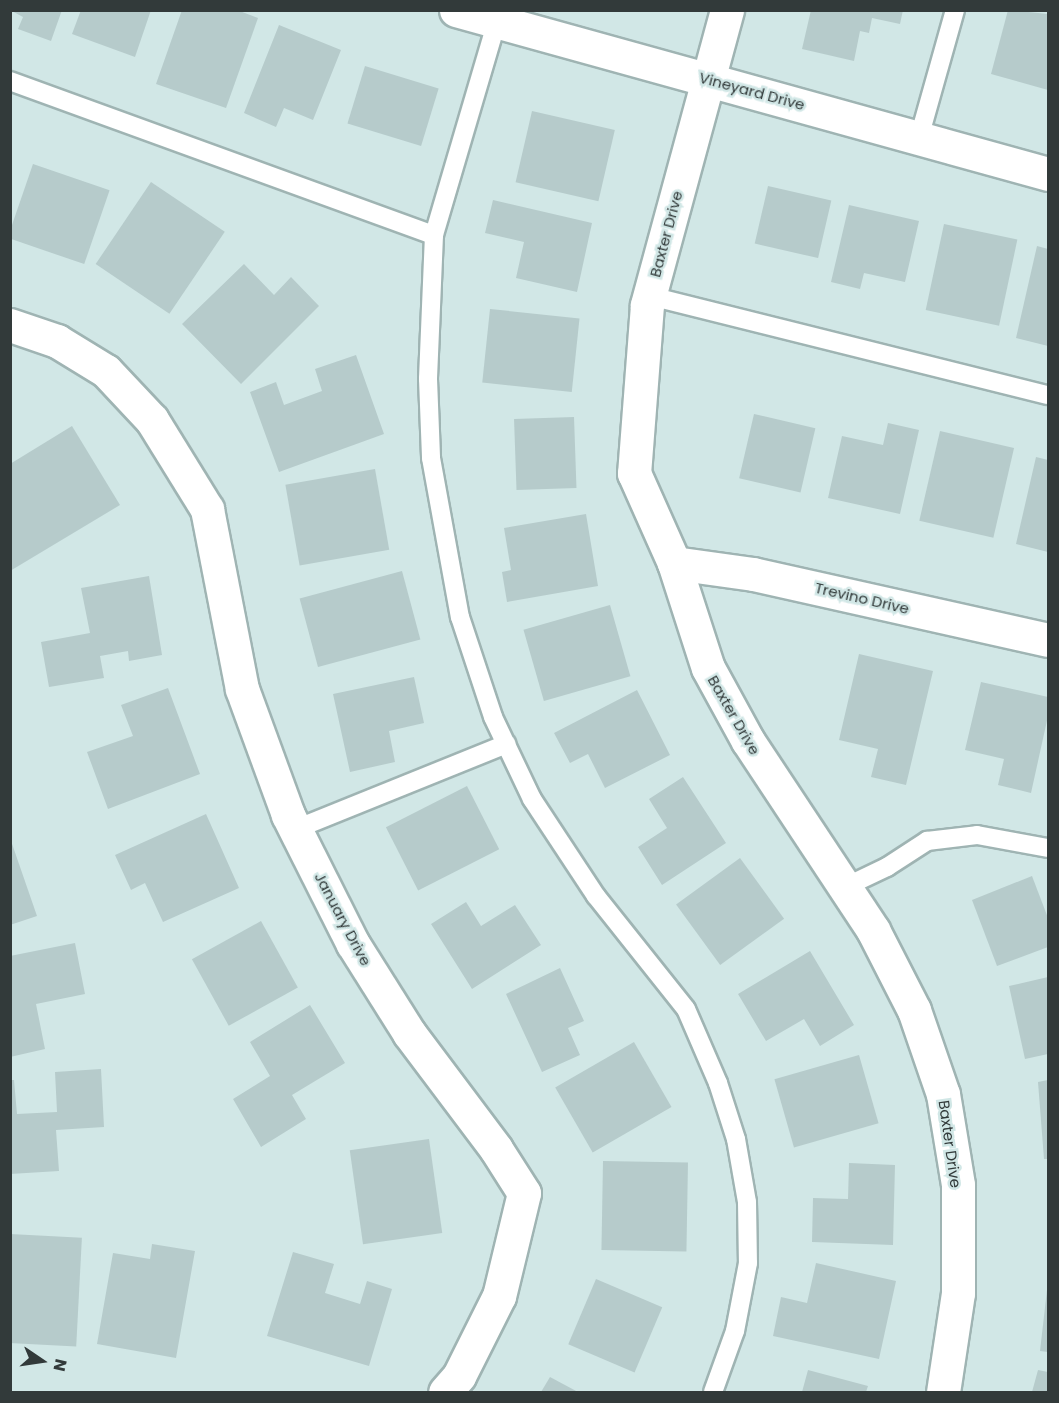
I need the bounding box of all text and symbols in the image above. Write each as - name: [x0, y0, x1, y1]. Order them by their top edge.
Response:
- street label: Vineyard Drive: [697, 68, 807, 114]
- street label: Baxter Drive: [646, 189, 686, 279]
- street label: Trevino Drive: [813, 578, 911, 618]
- street label: Baxter Drive: [704, 672, 764, 758]
- street label: January Drive: [311, 869, 375, 969]
- street label: Baxter Drive: [935, 1099, 965, 1189]
- north arrow: [12, 1331, 72, 1391]
- text: N: [47, 1357, 73, 1374]

